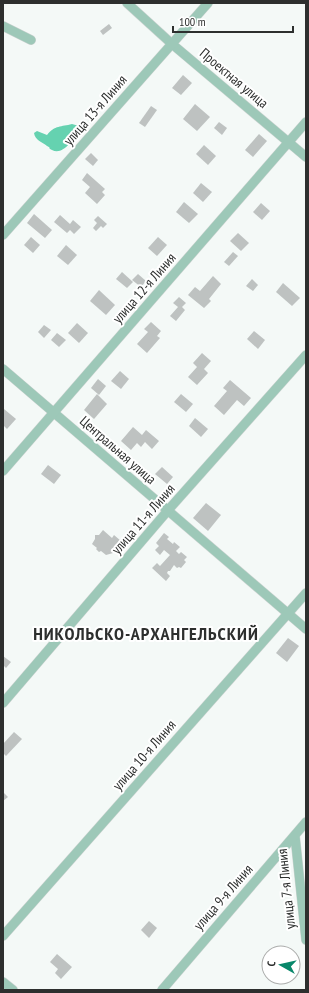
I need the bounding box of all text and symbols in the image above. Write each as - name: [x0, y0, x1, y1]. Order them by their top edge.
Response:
- scale bar: [173, 8, 293, 34]
- text: 100 m: [179, 14, 206, 29]
- street label: Проектная улица: [196, 44, 272, 112]
- street label: улица 13-я Линия: [59, 71, 131, 149]
- street label: улица 12-я Линия: [108, 249, 180, 327]
- street label: Центральная улица: [76, 412, 160, 488]
- street label: улица 11-я Линия: [107, 480, 179, 558]
- district label: НИКОЛЬСКО-АРХАНГЕЛЬСКИЙ: [33, 622, 259, 645]
- street label: улица 10-я Линия: [108, 716, 180, 794]
- street label: улица 7-я Линия: [273, 848, 299, 930]
- street label: улица 9-я Линия: [190, 860, 256, 934]
- north arrow: [261, 945, 301, 985]
- text: С: [264, 960, 278, 967]

